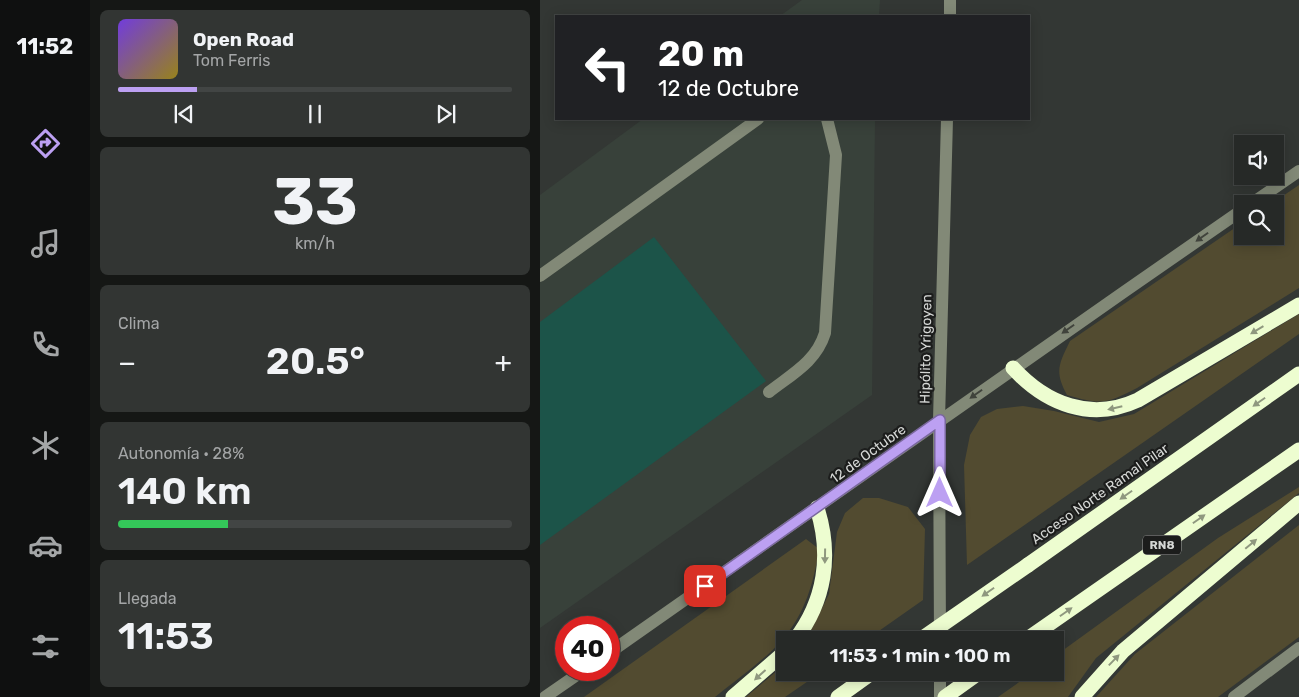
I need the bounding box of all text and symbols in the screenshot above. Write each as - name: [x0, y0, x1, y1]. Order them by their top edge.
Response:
- text: Open Road: [193, 28, 294, 51]
- text: 11:52: [17, 33, 73, 60]
- text: 20 m: [658, 33, 744, 75]
- icon: left: [575, 35, 640, 100]
- text: Tom Ferris: [193, 51, 270, 70]
- text: 12 de Octubre: [658, 75, 799, 102]
- icon: previous: [170, 100, 198, 128]
- icon: pause: [301, 100, 329, 128]
- icon: next: [432, 100, 460, 128]
- icon: directions: [28, 126, 63, 161]
- map controls: [1234, 135, 1284, 245]
- button: sound: [1234, 135, 1284, 185]
- text: 33: [272, 163, 358, 240]
- button: search: [1234, 195, 1284, 245]
- icon: music: [28, 226, 63, 261]
- one-way arrow: [1196, 232, 1209, 242]
- text: km/h: [295, 234, 335, 253]
- street label: Hipólito Yrigoyen: [917, 294, 935, 404]
- text: Clima: [118, 314, 159, 333]
- one-way arrow: [1062, 324, 1075, 334]
- one-way arrow: [1251, 325, 1264, 334]
- icon: phone: [28, 327, 63, 362]
- text: 20.5°: [266, 338, 365, 384]
- text: −: [118, 346, 136, 379]
- text: +: [495, 346, 512, 379]
- one-way arrow: [969, 389, 983, 399]
- one-way arrow: [1252, 397, 1266, 407]
- one-way arrow: [1108, 404, 1123, 412]
- street label: 12 de Octubre: [827, 421, 909, 487]
- icon: climate: [28, 428, 63, 463]
- street label: Acceso Norte Ramal Pilar: [1028, 440, 1172, 548]
- text: Autonomía · 28%: [118, 444, 244, 463]
- position arrow: [913, 466, 965, 518]
- text: 140 km: [118, 468, 251, 514]
- one-way arrow: [1119, 490, 1133, 500]
- one-way arrow: [1192, 514, 1206, 524]
- icon: car: [28, 528, 63, 563]
- road number: RN8: [1143, 536, 1181, 554]
- one-way arrow: [1244, 538, 1257, 549]
- one-way arrow: [821, 548, 829, 564]
- pin: [684, 565, 726, 607]
- icon: arrive: [691, 572, 719, 600]
- one-way arrow: [981, 587, 995, 597]
- text: Llegada: [118, 589, 177, 608]
- one-way arrow: [1059, 607, 1073, 617]
- text: 11:53: [118, 613, 214, 659]
- speed limit sign: 40: [555, 616, 620, 681]
- icon: filters: [28, 629, 63, 664]
- text: 11:53 · 1 min · 100 m: [830, 644, 1010, 667]
- one-way arrow: [1108, 655, 1120, 667]
- one-way arrow: [754, 669, 766, 681]

